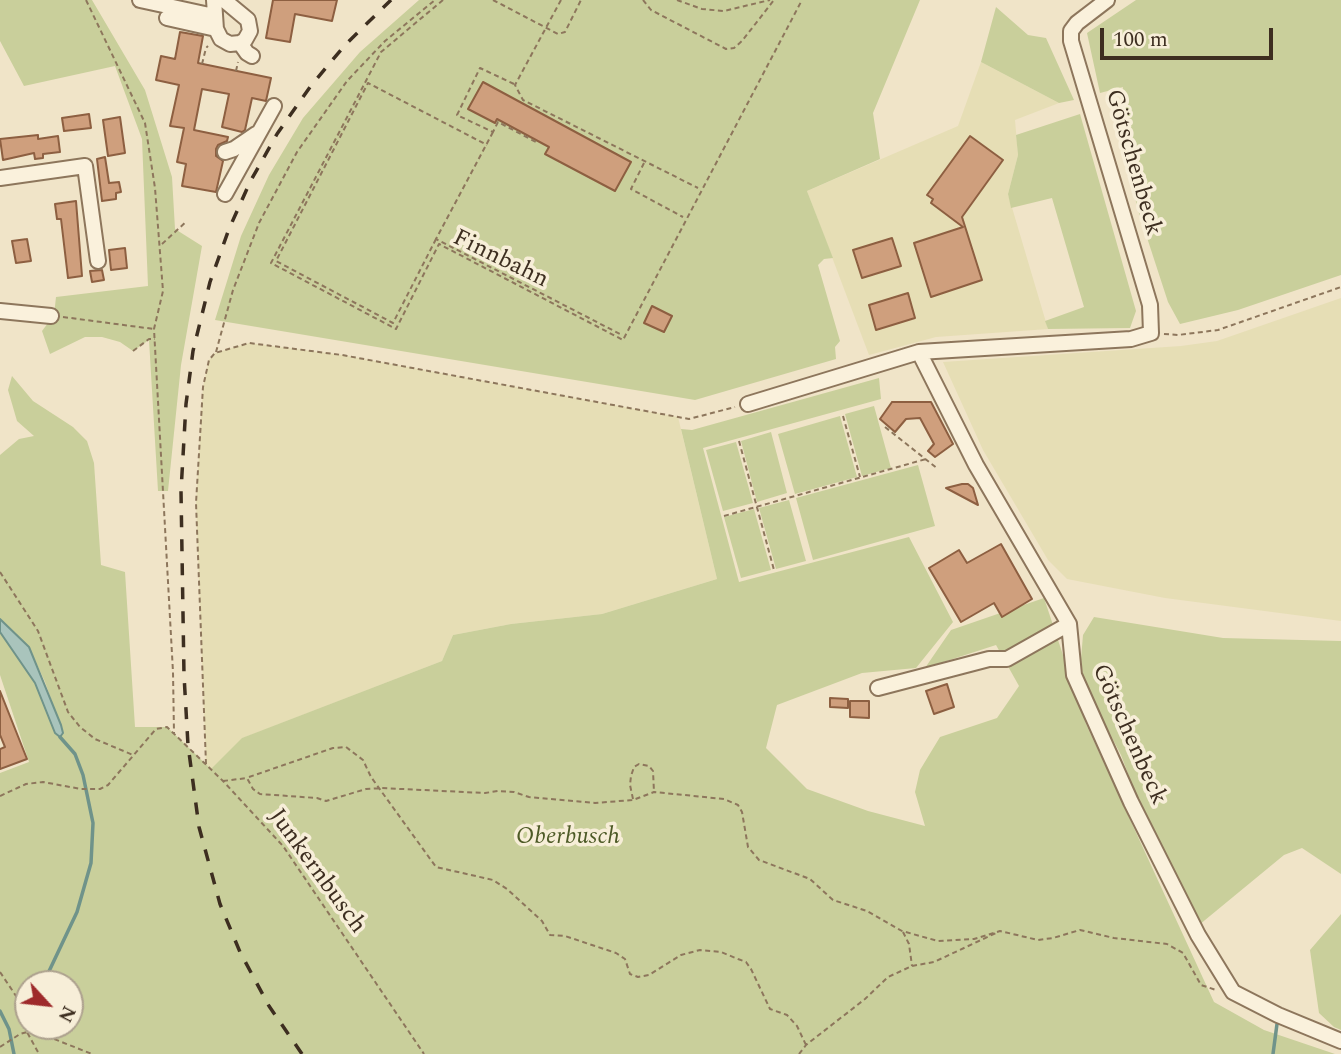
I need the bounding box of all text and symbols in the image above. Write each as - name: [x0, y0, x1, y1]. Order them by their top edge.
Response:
- scale bar: [1103, 14, 1276, 58]
- text: 100 m: [1113, 24, 1168, 56]
- street label: Götschenbeck: [1097, 86, 1167, 240]
- street label: Finnbahn: [447, 225, 553, 295]
- street label: Götschenbeck: [1084, 660, 1172, 810]
- street label: Junkernbusch: [261, 804, 371, 940]
- park label: Oberbusch: [516, 824, 620, 852]
- north arrow: [14, 970, 84, 1040]
- text: N: [50, 1000, 83, 1027]

